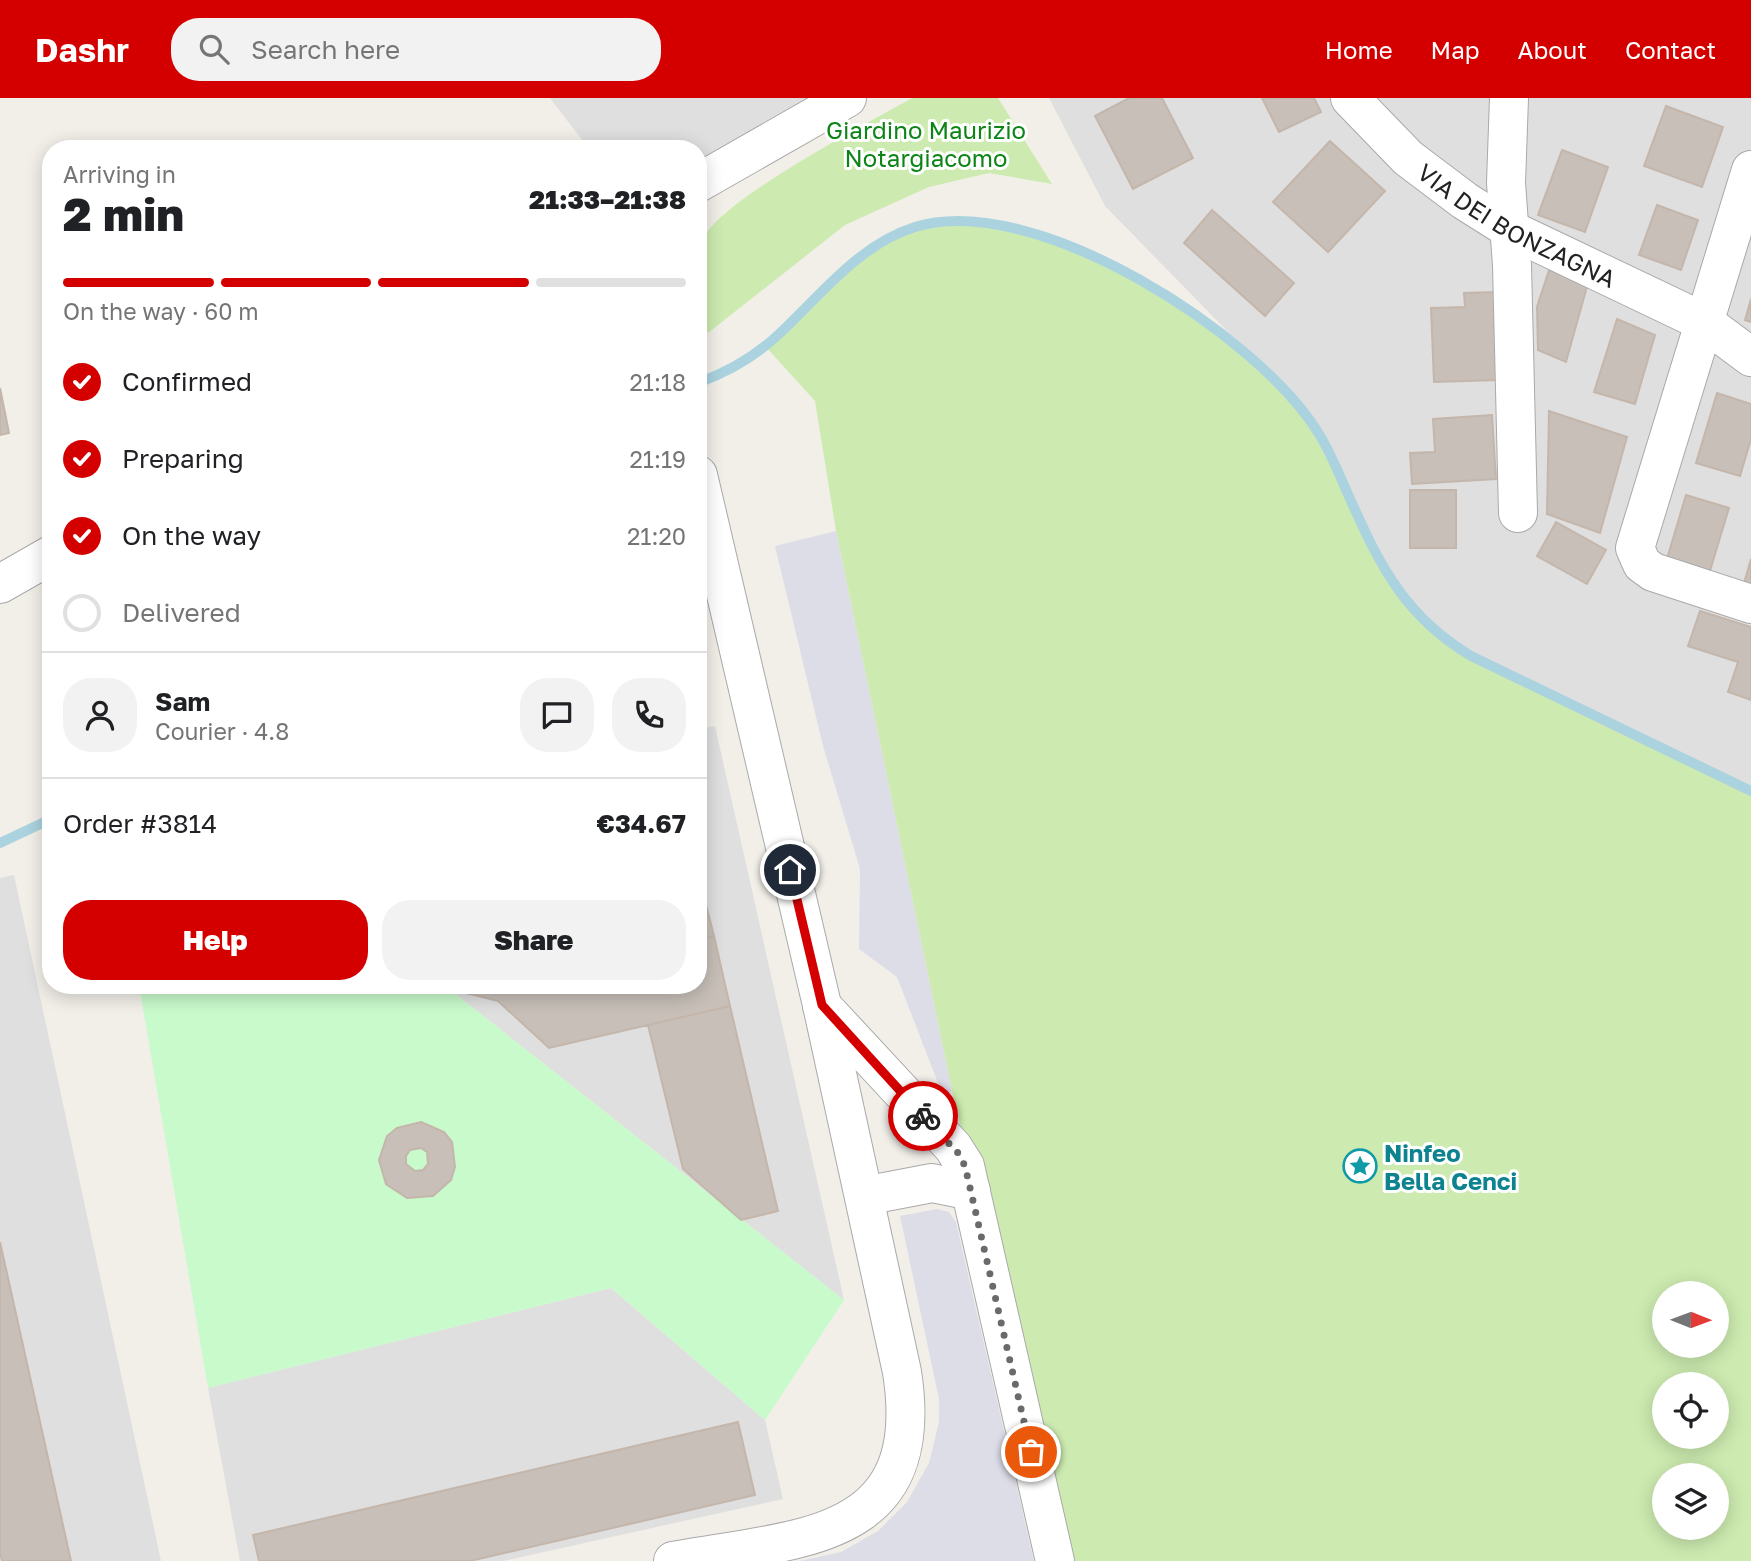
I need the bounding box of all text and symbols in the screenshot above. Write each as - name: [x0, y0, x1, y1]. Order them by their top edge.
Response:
- search box: [171, 18, 661, 81]
- text: Dashr: [35, 30, 129, 69]
- icon: search: [195, 30, 233, 68]
- text: Search here: [251, 34, 400, 65]
- text: Home: [1325, 35, 1393, 64]
- text: Map: [1431, 35, 1480, 64]
- text: About: [1518, 35, 1587, 64]
- text: Contact: [1625, 35, 1716, 64]
- park label: Giardino Maurizio Notargiacomo: [826, 115, 1026, 172]
- street label: VIA DEI BONZAGNA: [1412, 156, 1621, 292]
- text: Arriving in: [63, 160, 176, 188]
- text: 21:33–21:38: [529, 184, 686, 215]
- text: 2 min: [63, 186, 184, 241]
- text: On the way · 60 m: [63, 297, 259, 325]
- icon: check: [63, 363, 101, 401]
- text: Confirmed: [122, 366, 252, 397]
- text: 21:18: [629, 368, 686, 396]
- icon: check: [63, 440, 101, 478]
- text: Preparing: [122, 443, 244, 474]
- text: 21:19: [630, 445, 686, 473]
- icon: check: [63, 517, 101, 555]
- text: On the way: [122, 520, 261, 551]
- text: 21:20: [627, 522, 686, 550]
- text: Delivered: [122, 597, 241, 628]
- button: person: [63, 678, 137, 752]
- button: chat: [520, 678, 594, 752]
- button: phone: [612, 678, 686, 752]
- text: Sam: [155, 686, 210, 717]
- text: Courier · 4.8: [155, 717, 289, 745]
- text: Order #3814: [63, 808, 217, 839]
- text: €34.67: [597, 808, 686, 839]
- pin: [760, 840, 820, 900]
- icon: home: [771, 851, 809, 889]
- button: Help: [63, 900, 368, 980]
- button: Share: [382, 900, 686, 980]
- courier: [888, 1081, 958, 1151]
- icon: bike: [904, 1097, 942, 1135]
- place label: Ninfeo Bella Cenci: [1384, 1138, 1517, 1195]
- place icon: Ninfeo Bella Cenci: [1341, 1147, 1379, 1185]
- north arrow: [1652, 1281, 1729, 1358]
- map controls: [1652, 1281, 1729, 1540]
- button: locate: [1652, 1372, 1729, 1449]
- pin: [1001, 1422, 1061, 1482]
- icon: bag: [1012, 1433, 1050, 1471]
- button: layers: [1652, 1463, 1729, 1540]

